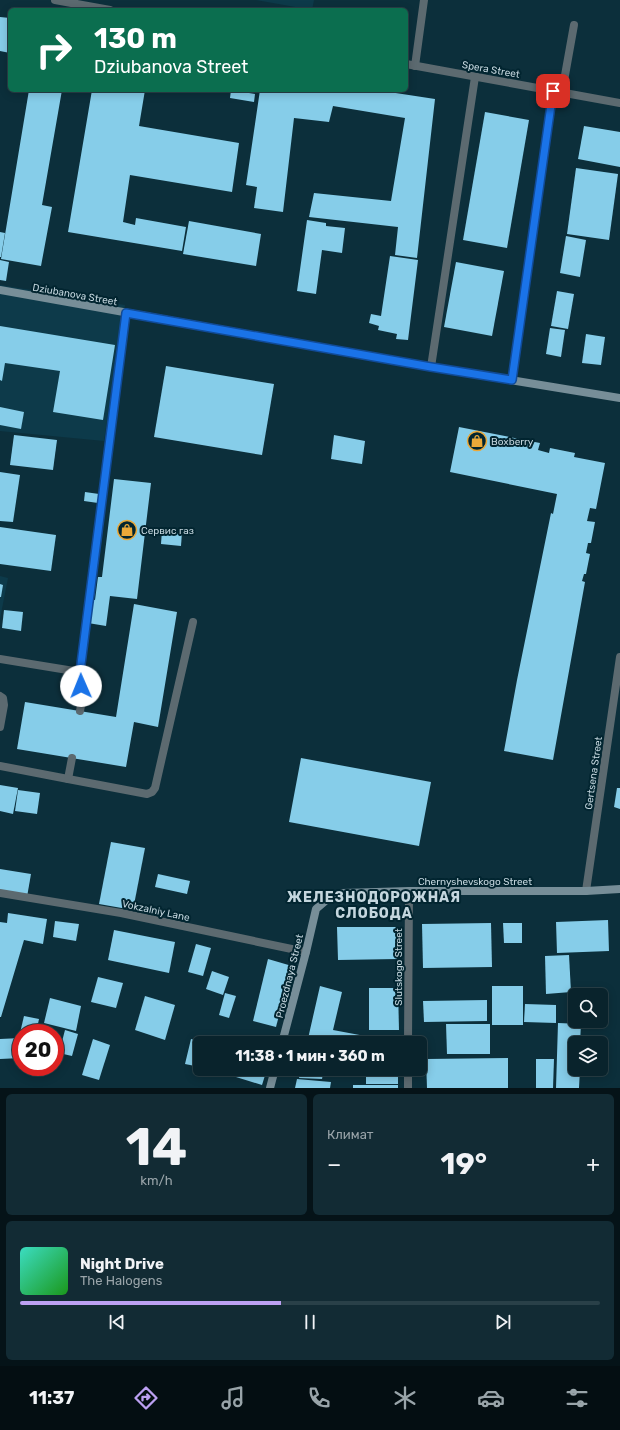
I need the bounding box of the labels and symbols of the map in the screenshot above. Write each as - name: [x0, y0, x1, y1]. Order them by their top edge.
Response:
- street label: Spera Street: [461, 59, 521, 81]
- pin: [536, 74, 570, 108]
- street label: Dziubanova Street: [32, 282, 118, 308]
- shop icon: Boxberry: [466, 430, 488, 452]
- place label: Boxberry: [491, 436, 534, 448]
- shop icon: Сервис газ: [116, 519, 138, 541]
- place label: Сервис газ: [141, 525, 194, 537]
- position arrow: [60, 665, 102, 707]
- street label: Gertsena Street: [583, 736, 605, 810]
- street label: Chernyshevskogo Street: [418, 876, 532, 888]
- district label: ЖЕЛЕЗНОДОРОЖНАЯ СЛОБОДА: [287, 889, 461, 922]
- street label: Vokzalniy Lane: [121, 898, 191, 924]
- street label: Slutskogo Street: [393, 928, 405, 1006]
- street label: Proezdnaya Street: [274, 933, 306, 1019]
- speed limit sign: 20: [12, 1024, 64, 1076]

